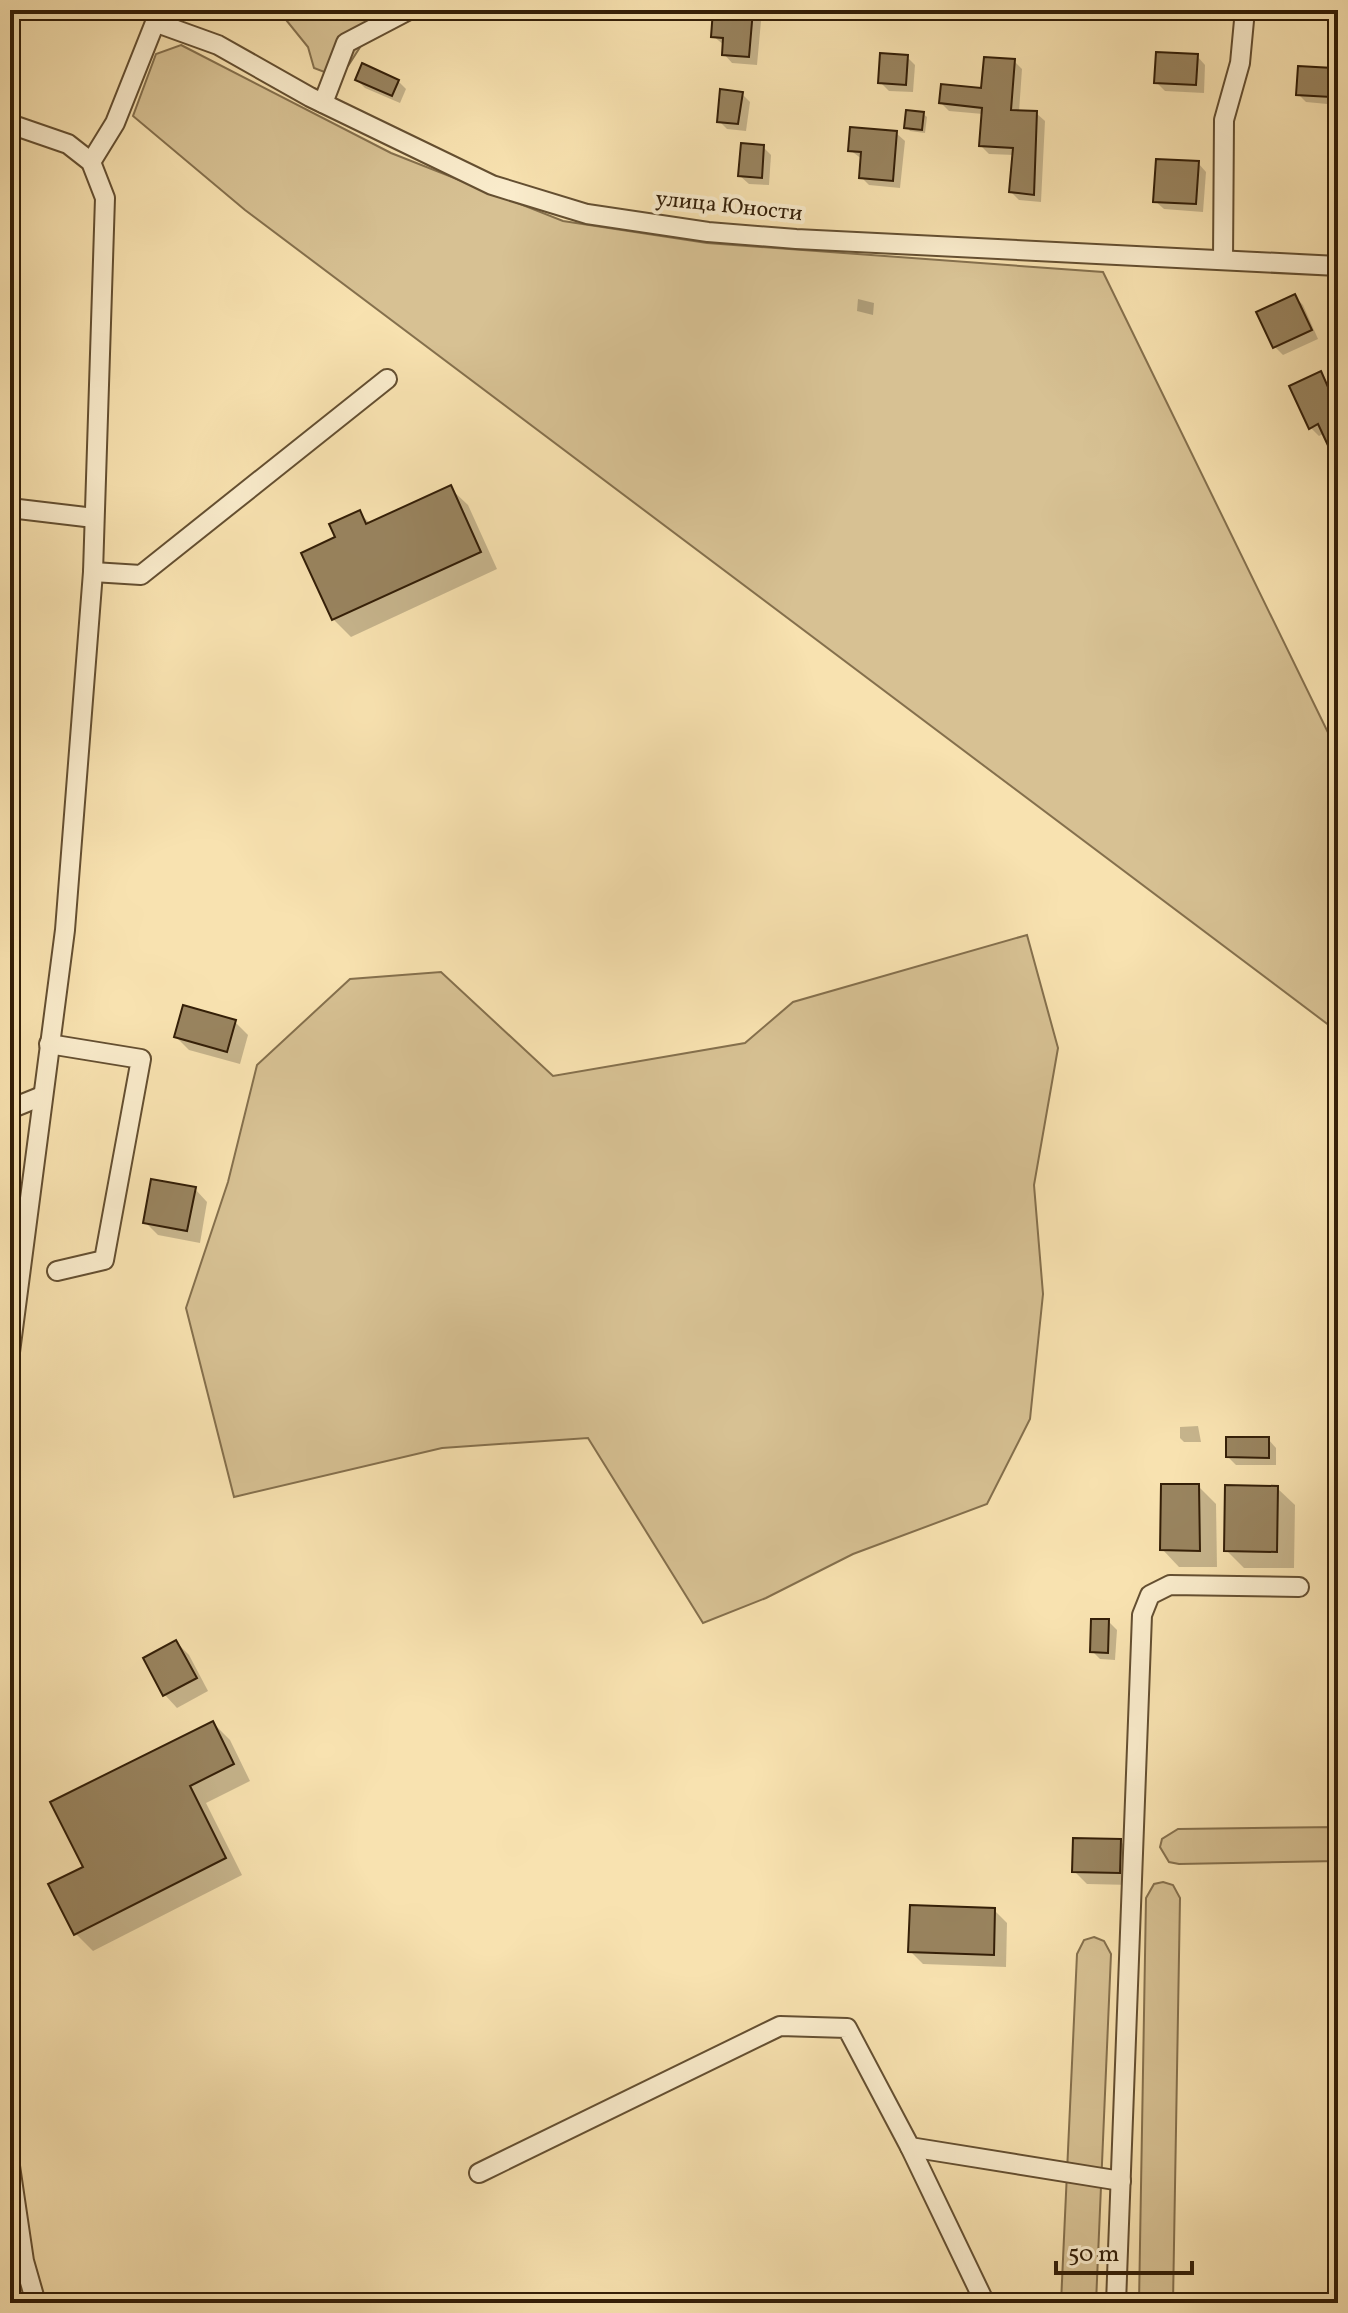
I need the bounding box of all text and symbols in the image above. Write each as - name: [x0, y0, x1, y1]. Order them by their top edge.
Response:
- street label: улица Юности: [654, 184, 804, 230]
- scale bar: [1056, 2225, 1192, 2275]
- text: 50 m: [1068, 2238, 1120, 2272]

